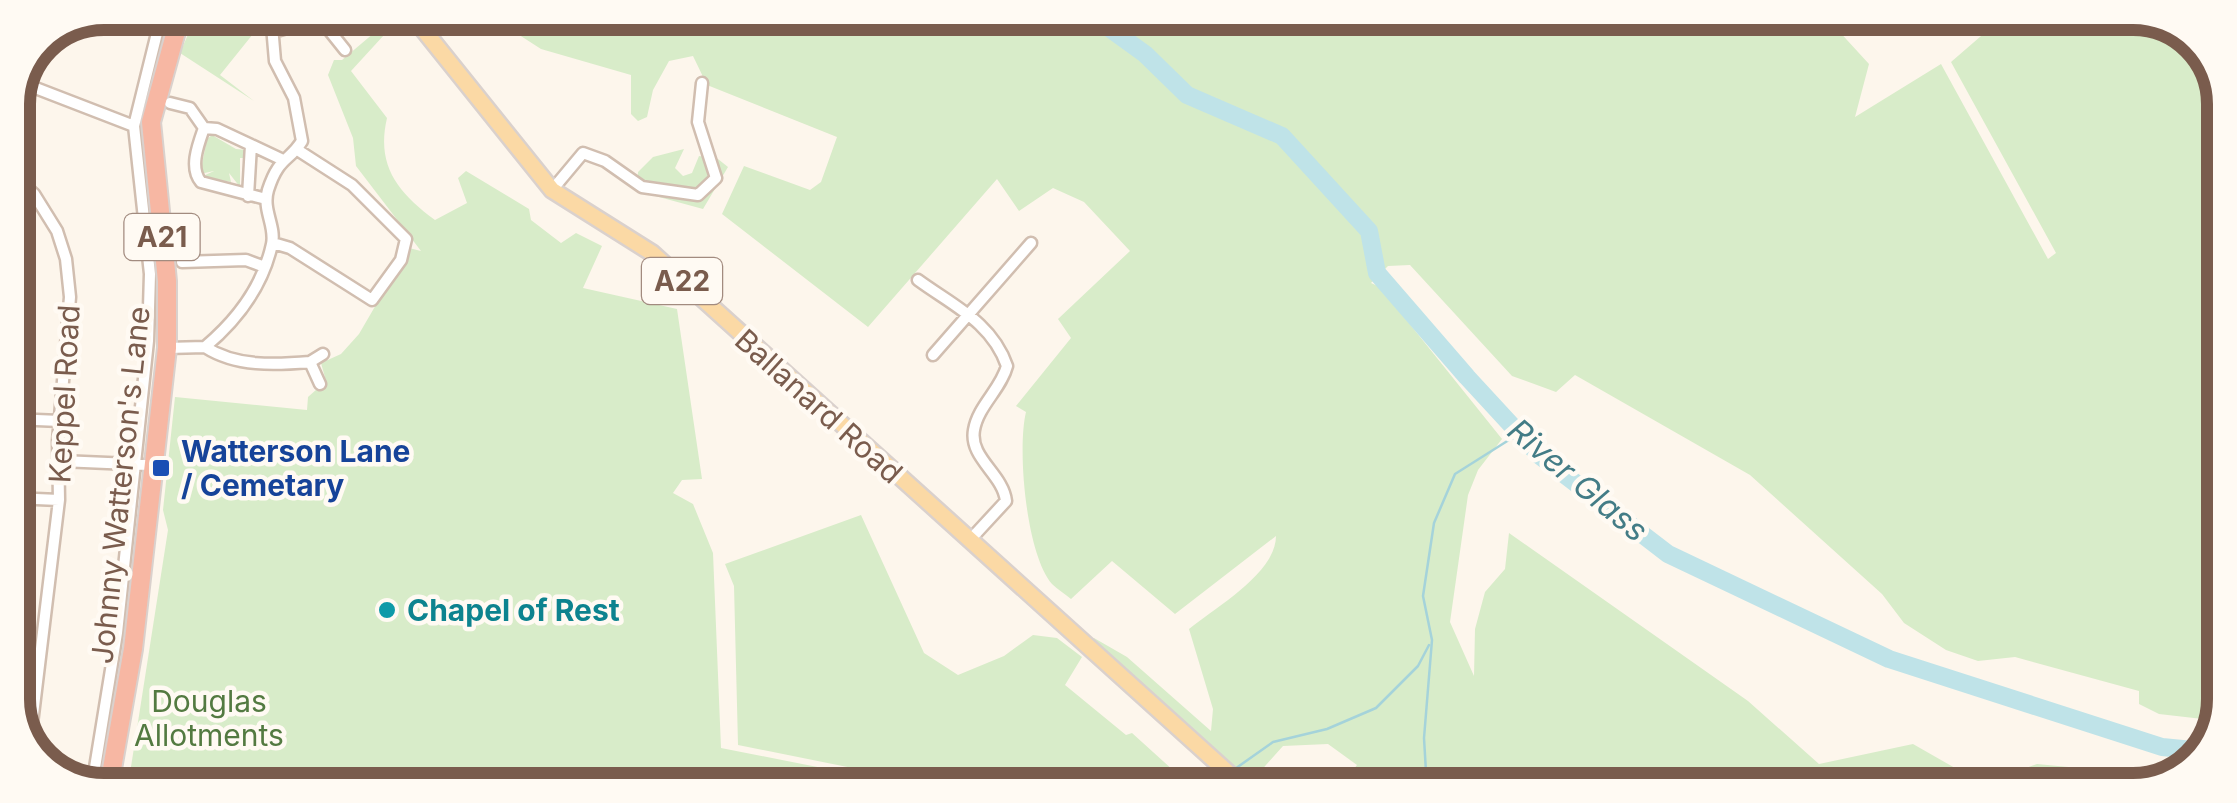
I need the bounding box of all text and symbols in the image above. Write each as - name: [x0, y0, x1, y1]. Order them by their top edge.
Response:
- road number: A21: [124, 214, 200, 260]
- road number: A22: [642, 258, 722, 304]
- street label: Keppel Road: [41, 304, 87, 484]
- street label: Johnny Watterson's Lane: [83, 304, 157, 666]
- street label: Ballanard Road: [728, 322, 910, 490]
- water label: River Glass: [1500, 410, 1656, 550]
- place label: Watterson Lane / Cemetary: [181, 433, 410, 503]
- marker: Watterson Lane / Cemetary: [150, 457, 172, 479]
- place label: Chapel of Rest: [407, 592, 620, 628]
- marker: Chapel of Rest: [376, 599, 398, 621]
- park label: Douglas Allotments: [134, 683, 284, 753]

